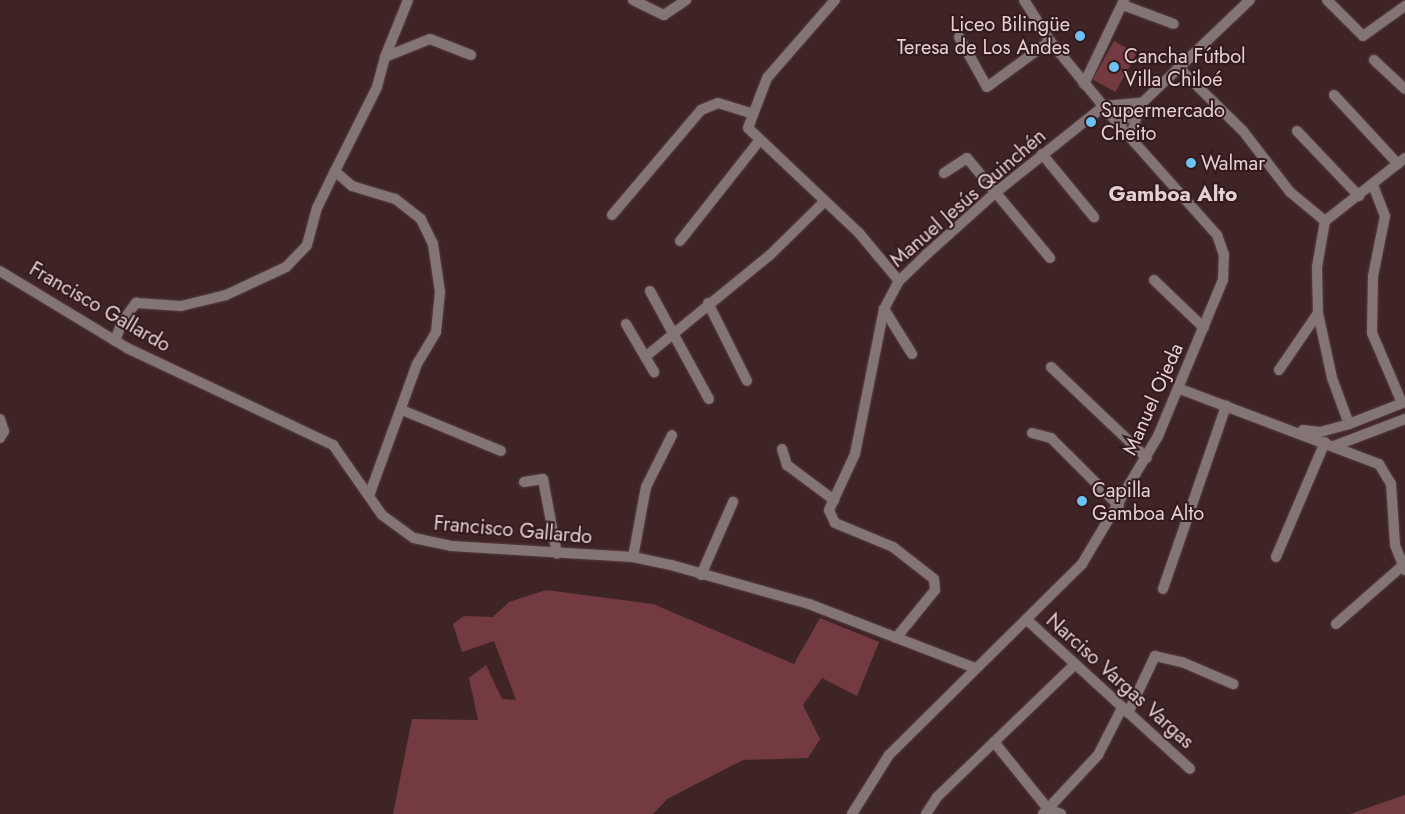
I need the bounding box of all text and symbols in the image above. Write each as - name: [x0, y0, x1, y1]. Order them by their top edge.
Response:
- place label: Liceo Bilingüe Teresa de Los Andes: [897, 12, 1070, 59]
- marker: Liceo Bilingüe Teresa de Los Andes: [1074, 30, 1086, 42]
- place label: Cancha Fútbol Villa Chiloé: [1124, 44, 1246, 91]
- marker: Cancha Fútbol Villa Chiloé: [1108, 61, 1120, 73]
- place label: Supermercado Cheito: [1101, 98, 1225, 145]
- marker: Supermercado Cheito: [1085, 116, 1097, 128]
- street label: Manuel Jesús Quinchén: [885, 124, 1051, 272]
- place label: Walmar: [1201, 151, 1265, 175]
- marker: Walmar: [1185, 157, 1197, 169]
- district label: Gamboa Alto: [1109, 181, 1237, 207]
- street label: Francisco Gallardo: [25, 257, 175, 357]
- street label: Manuel Ojeda: [1118, 339, 1188, 459]
- place label: Capilla Gamboa Alto: [1092, 478, 1204, 525]
- marker: Capilla Gamboa Alto: [1076, 495, 1088, 507]
- street label: Francisco Gallardo: [433, 511, 593, 549]
- street label: Narciso Vargas Vargas: [1041, 608, 1199, 754]

